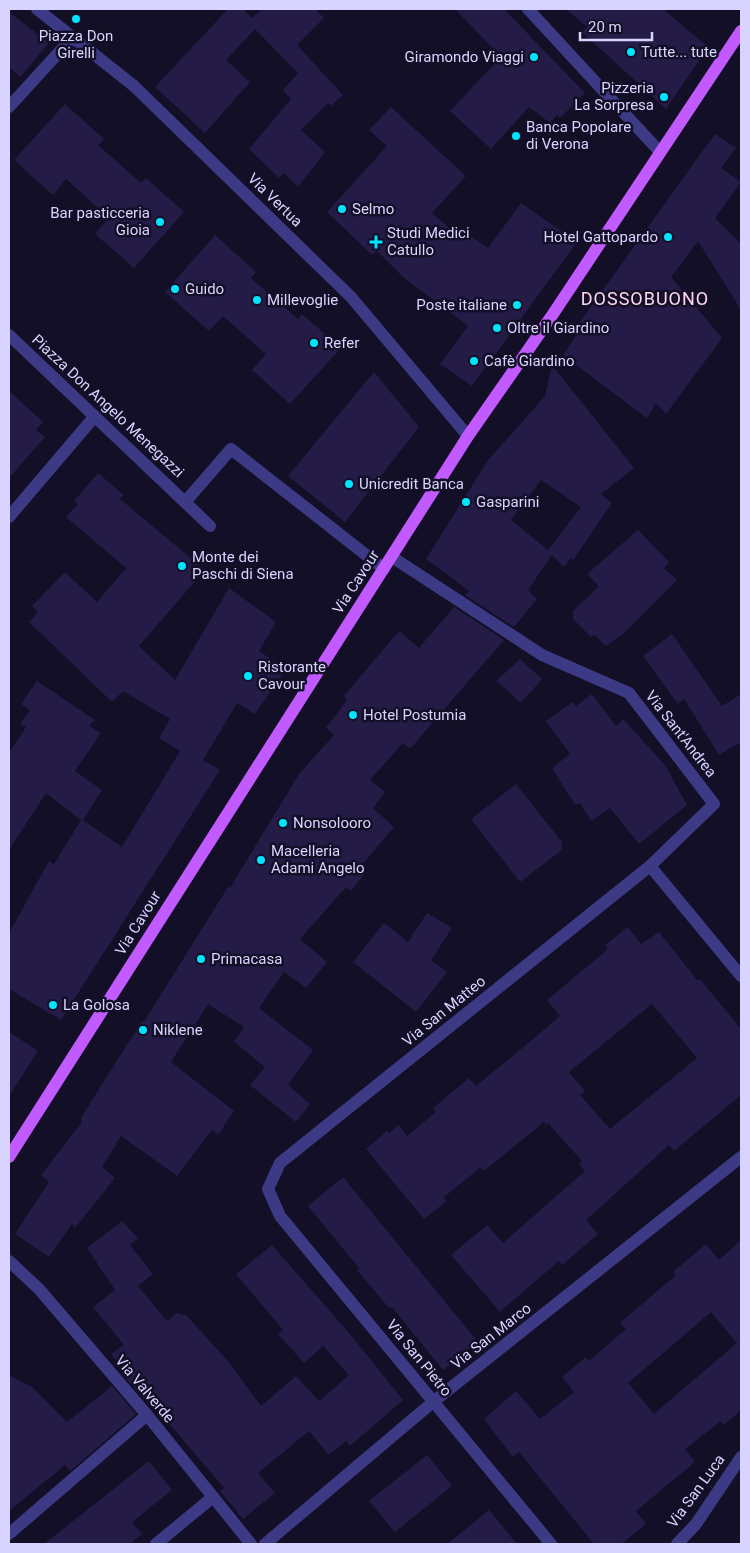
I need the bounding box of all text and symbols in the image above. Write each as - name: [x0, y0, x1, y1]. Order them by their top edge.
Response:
- scale bar: [580, 10, 652, 42]
- marker: Piazza Don Girelli: [70, 13, 82, 25]
- text: 20 m: [588, 18, 622, 36]
- place label: Piazza Don Girelli: [39, 27, 113, 62]
- place label: Tutte... tute: [641, 43, 717, 61]
- marker: Tutte... tute: [625, 46, 637, 58]
- place label: Giramondo Viaggi: [405, 48, 524, 66]
- marker: Giramondo Viaggi: [528, 51, 540, 63]
- place label: Pizzeria La Sorpresa: [574, 79, 654, 114]
- marker: Pizzeria La Sorpresa: [658, 91, 670, 103]
- place label: Banca Popolare di Verona: [526, 118, 631, 153]
- marker: Banca Popolare di Verona: [510, 130, 522, 142]
- street label: Via Vertua: [244, 170, 306, 230]
- place label: Selmo: [352, 200, 394, 218]
- marker: Selmo: [336, 203, 348, 215]
- place label: Bar pasticceria Gioia: [50, 204, 150, 239]
- marker: Bar pasticceria Gioia: [154, 216, 166, 228]
- place label: Studi Medici Catullo: [387, 224, 470, 259]
- place label: Hotel Gattopardo: [543, 228, 658, 246]
- marker: Hotel Gattopardo: [662, 231, 674, 243]
- marker: Studi Medici Catullo: [369, 235, 383, 249]
- place label: Guido: [185, 280, 224, 298]
- marker: Guido: [169, 283, 181, 295]
- district label: DOSSOBUONO: [581, 288, 709, 309]
- place label: Millevoglie: [267, 291, 338, 309]
- marker: Millevoglie: [251, 294, 263, 306]
- place label: Poste italiane: [416, 296, 507, 314]
- marker: Poste italiane: [511, 299, 523, 311]
- place label: Oltre il Giardino: [507, 319, 609, 337]
- marker: Oltre il Giardino: [491, 322, 503, 334]
- street label: Piazza Don Angelo Menegazzi: [28, 331, 188, 481]
- place label: Refer: [324, 334, 359, 352]
- marker: Refer: [308, 337, 320, 349]
- place label: Cafè Giardino: [484, 352, 575, 370]
- marker: Cafè Giardino: [468, 355, 480, 367]
- place label: Unicredit Banca: [359, 475, 464, 493]
- marker: Unicredit Banca: [343, 478, 355, 490]
- place label: Gasparini: [476, 493, 539, 511]
- marker: Gasparini: [460, 496, 472, 508]
- street label: Via Cavour: [329, 547, 383, 617]
- place label: Monte dei Paschi di Siena: [192, 548, 294, 583]
- marker: Monte dei Paschi di Siena: [176, 560, 188, 572]
- place label: Ristorante Cavour: [258, 658, 326, 693]
- marker: Ristorante Cavour: [242, 670, 254, 682]
- street label: Via Sant'Andrea: [642, 687, 720, 781]
- place label: Hotel Postumia: [363, 706, 466, 724]
- marker: Hotel Postumia: [347, 709, 359, 721]
- place label: Nonsolooro: [293, 814, 371, 832]
- marker: Nonsolooro: [277, 817, 289, 829]
- place label: Macelleria Adami Angelo: [271, 842, 365, 877]
- marker: Macelleria Adami Angelo: [255, 854, 267, 866]
- street label: Via Cavour: [111, 888, 165, 958]
- place label: Primacasa: [211, 950, 282, 968]
- marker: Primacasa: [195, 953, 207, 965]
- street label: Via San Matteo: [399, 972, 489, 1050]
- place label: La Golosa: [63, 996, 130, 1014]
- marker: La Golosa: [47, 999, 59, 1011]
- place label: Niklene: [153, 1021, 203, 1039]
- marker: Niklene: [137, 1024, 149, 1036]
- street label: Via San Marco: [447, 1299, 535, 1373]
- street label: Via San Pietro: [383, 1316, 455, 1400]
- street label: Via Valverde: [112, 1352, 178, 1426]
- street label: Via San Luca: [663, 1451, 729, 1531]

